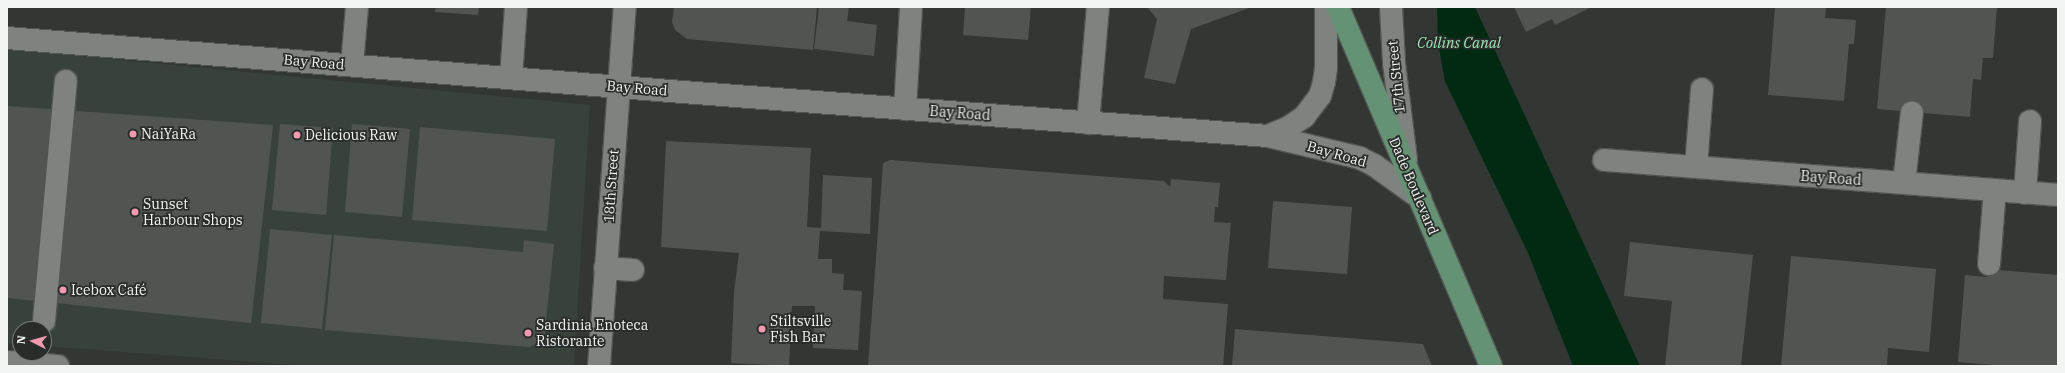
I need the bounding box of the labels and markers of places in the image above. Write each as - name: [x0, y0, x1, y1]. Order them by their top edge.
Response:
- place label: NaiYaRa: [141, 126, 196, 142]
- place label: Delicious Raw: [305, 127, 397, 143]
- marker: NaiYaRa: [128, 129, 138, 139]
- marker: Delicious Raw: [292, 130, 302, 140]
- place label: Sunset Harbour Shops: [143, 196, 243, 228]
- marker: Sunset Harbour Shops: [130, 207, 140, 217]
- place label: Icebox Café: [71, 282, 146, 298]
- marker: Icebox Café: [58, 285, 68, 295]
- place label: Stiltsville Fish Bar: [770, 313, 831, 346]
- place label: Sardinia Enoteca Ristorante: [536, 317, 648, 350]
- marker: Stiltsville Fish Bar: [757, 324, 767, 334]
- marker: Sardinia Enoteca Ristorante: [523, 328, 533, 338]

